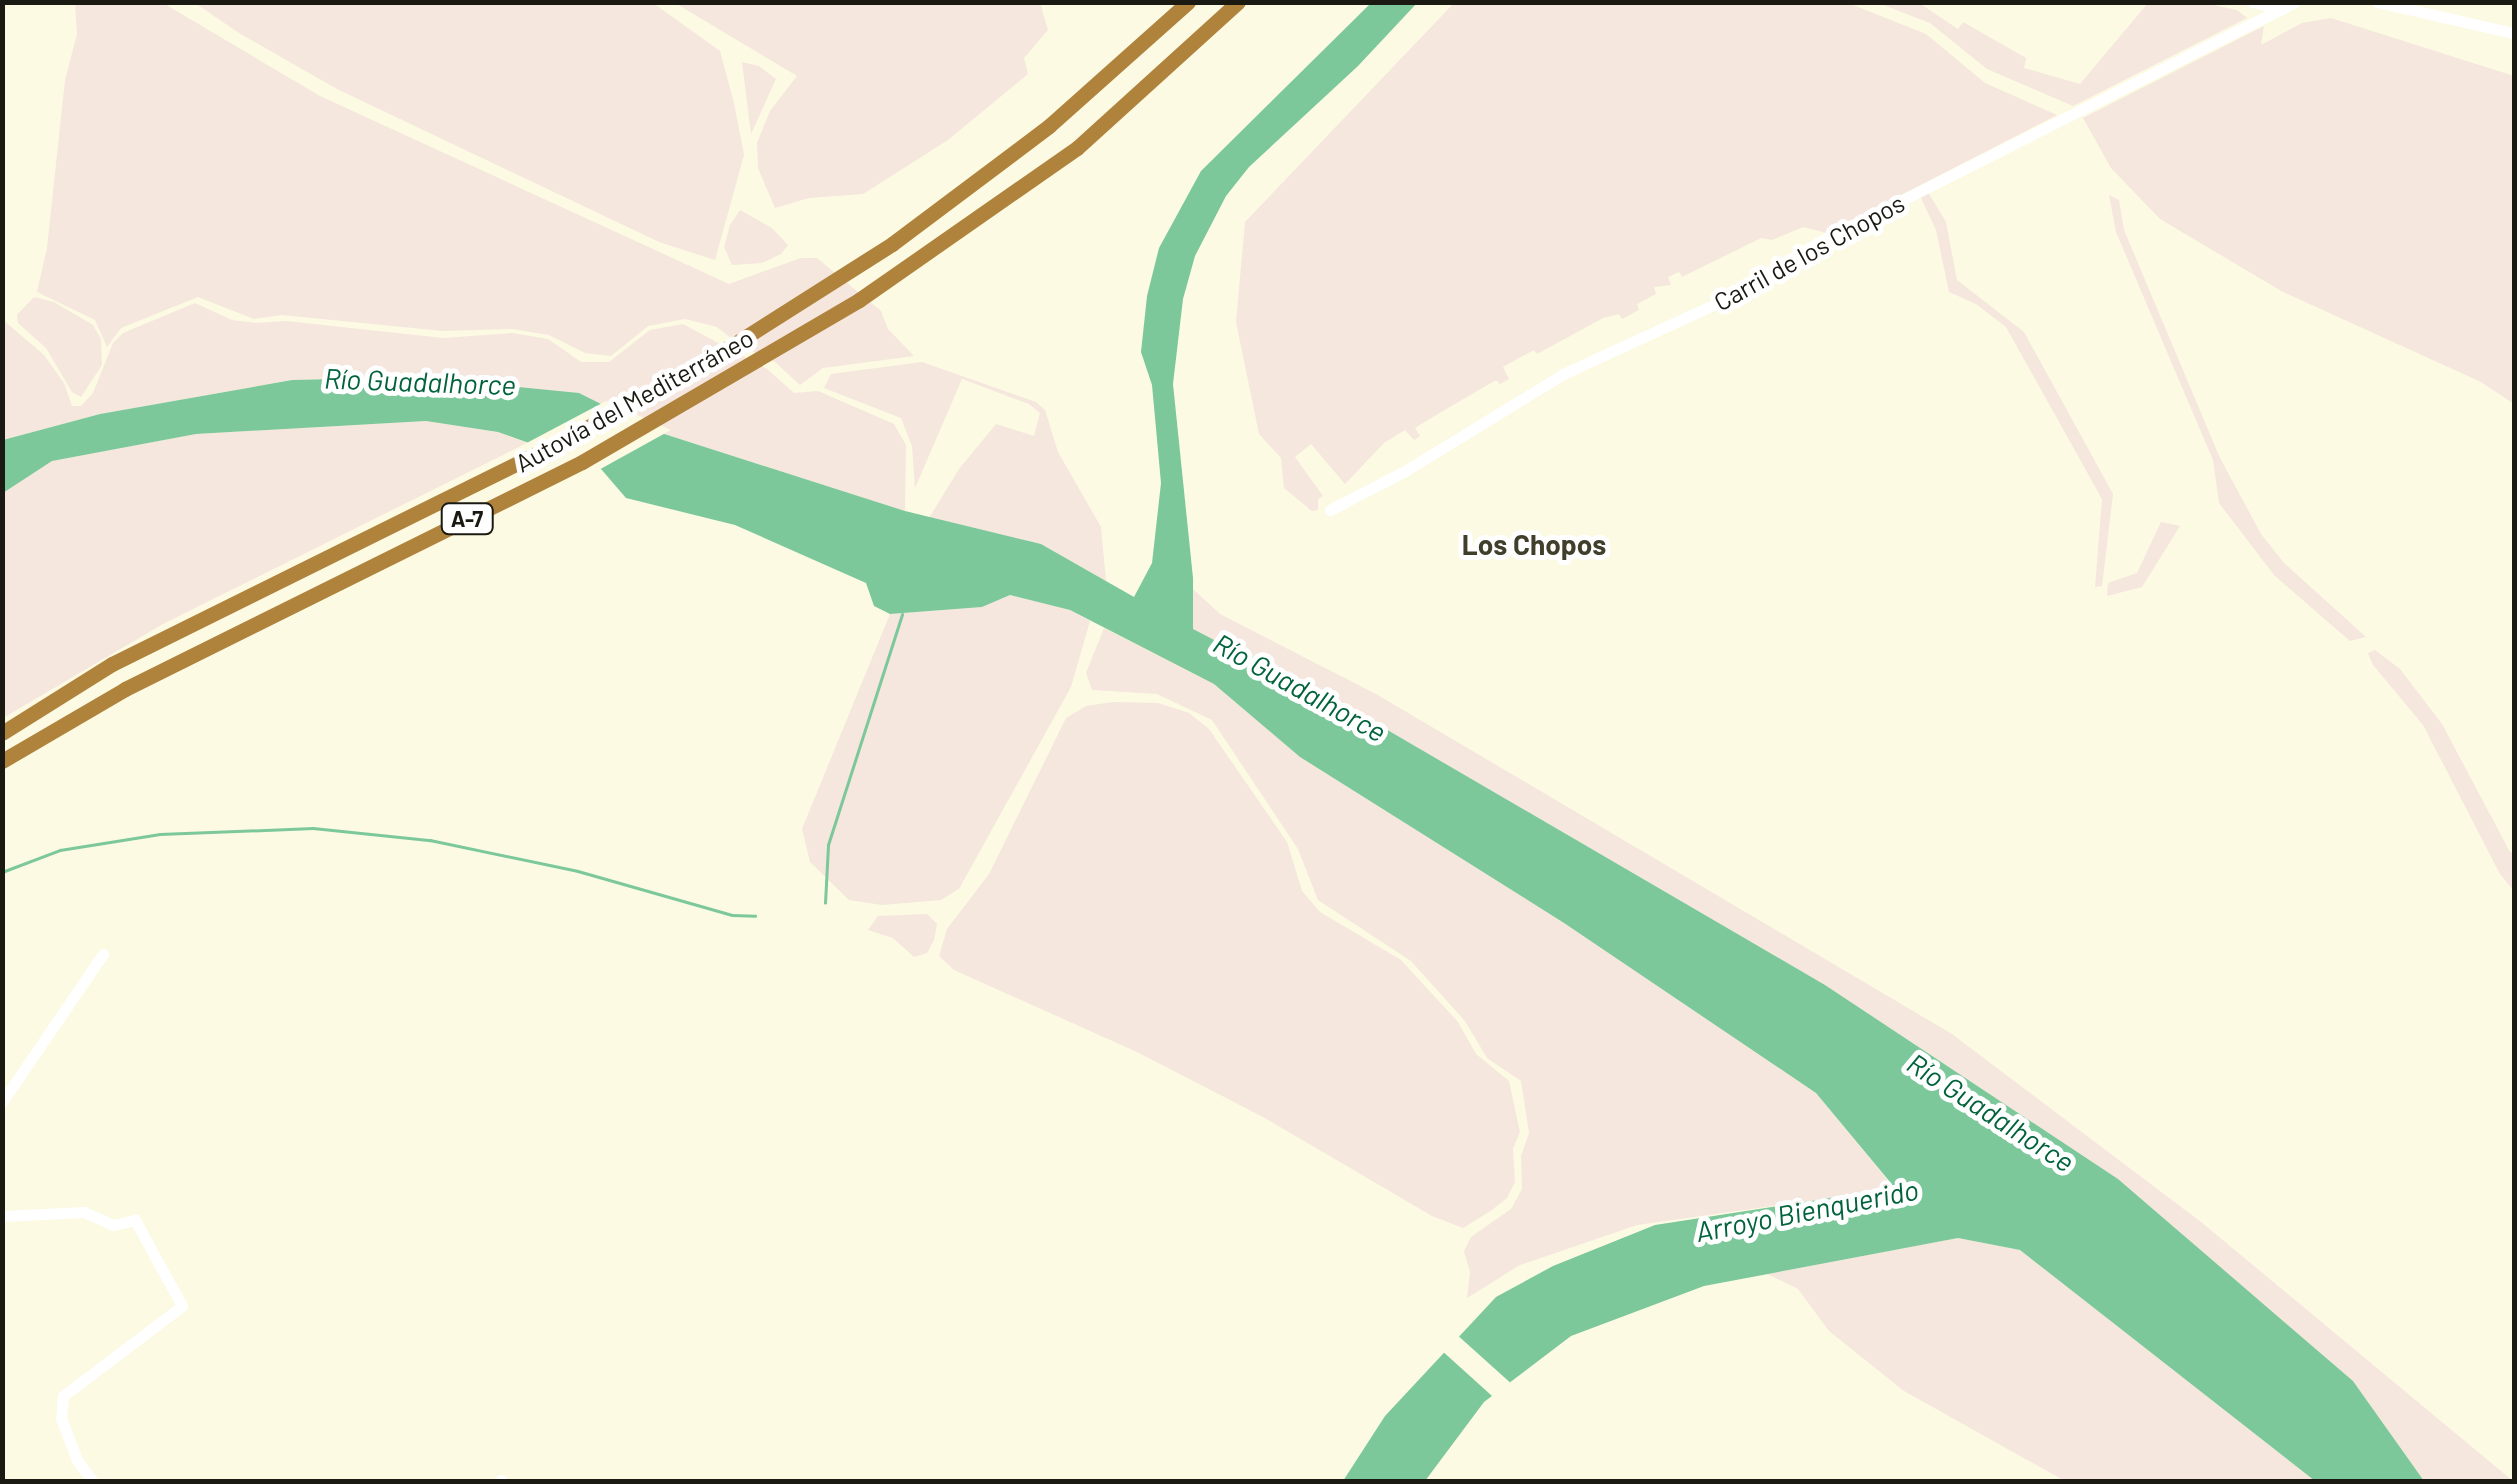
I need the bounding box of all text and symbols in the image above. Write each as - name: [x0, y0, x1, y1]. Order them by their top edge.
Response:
- street label: Carril de los Chopos: [1709, 187, 1909, 317]
- street label: Autovía del Mediterráneo: [510, 322, 758, 478]
- water label: Río Guadalhorce: [323, 361, 517, 401]
- road number: A-7: [440, 502, 494, 536]
- district label: Los Chopos: [1462, 527, 1606, 561]
- water label: Río Guadalhorce: [1208, 626, 1392, 748]
- water label: Río Guadalhorce: [1901, 1046, 2081, 1178]
- water label: Arroyo Bienquerido: [1693, 1172, 1921, 1248]

